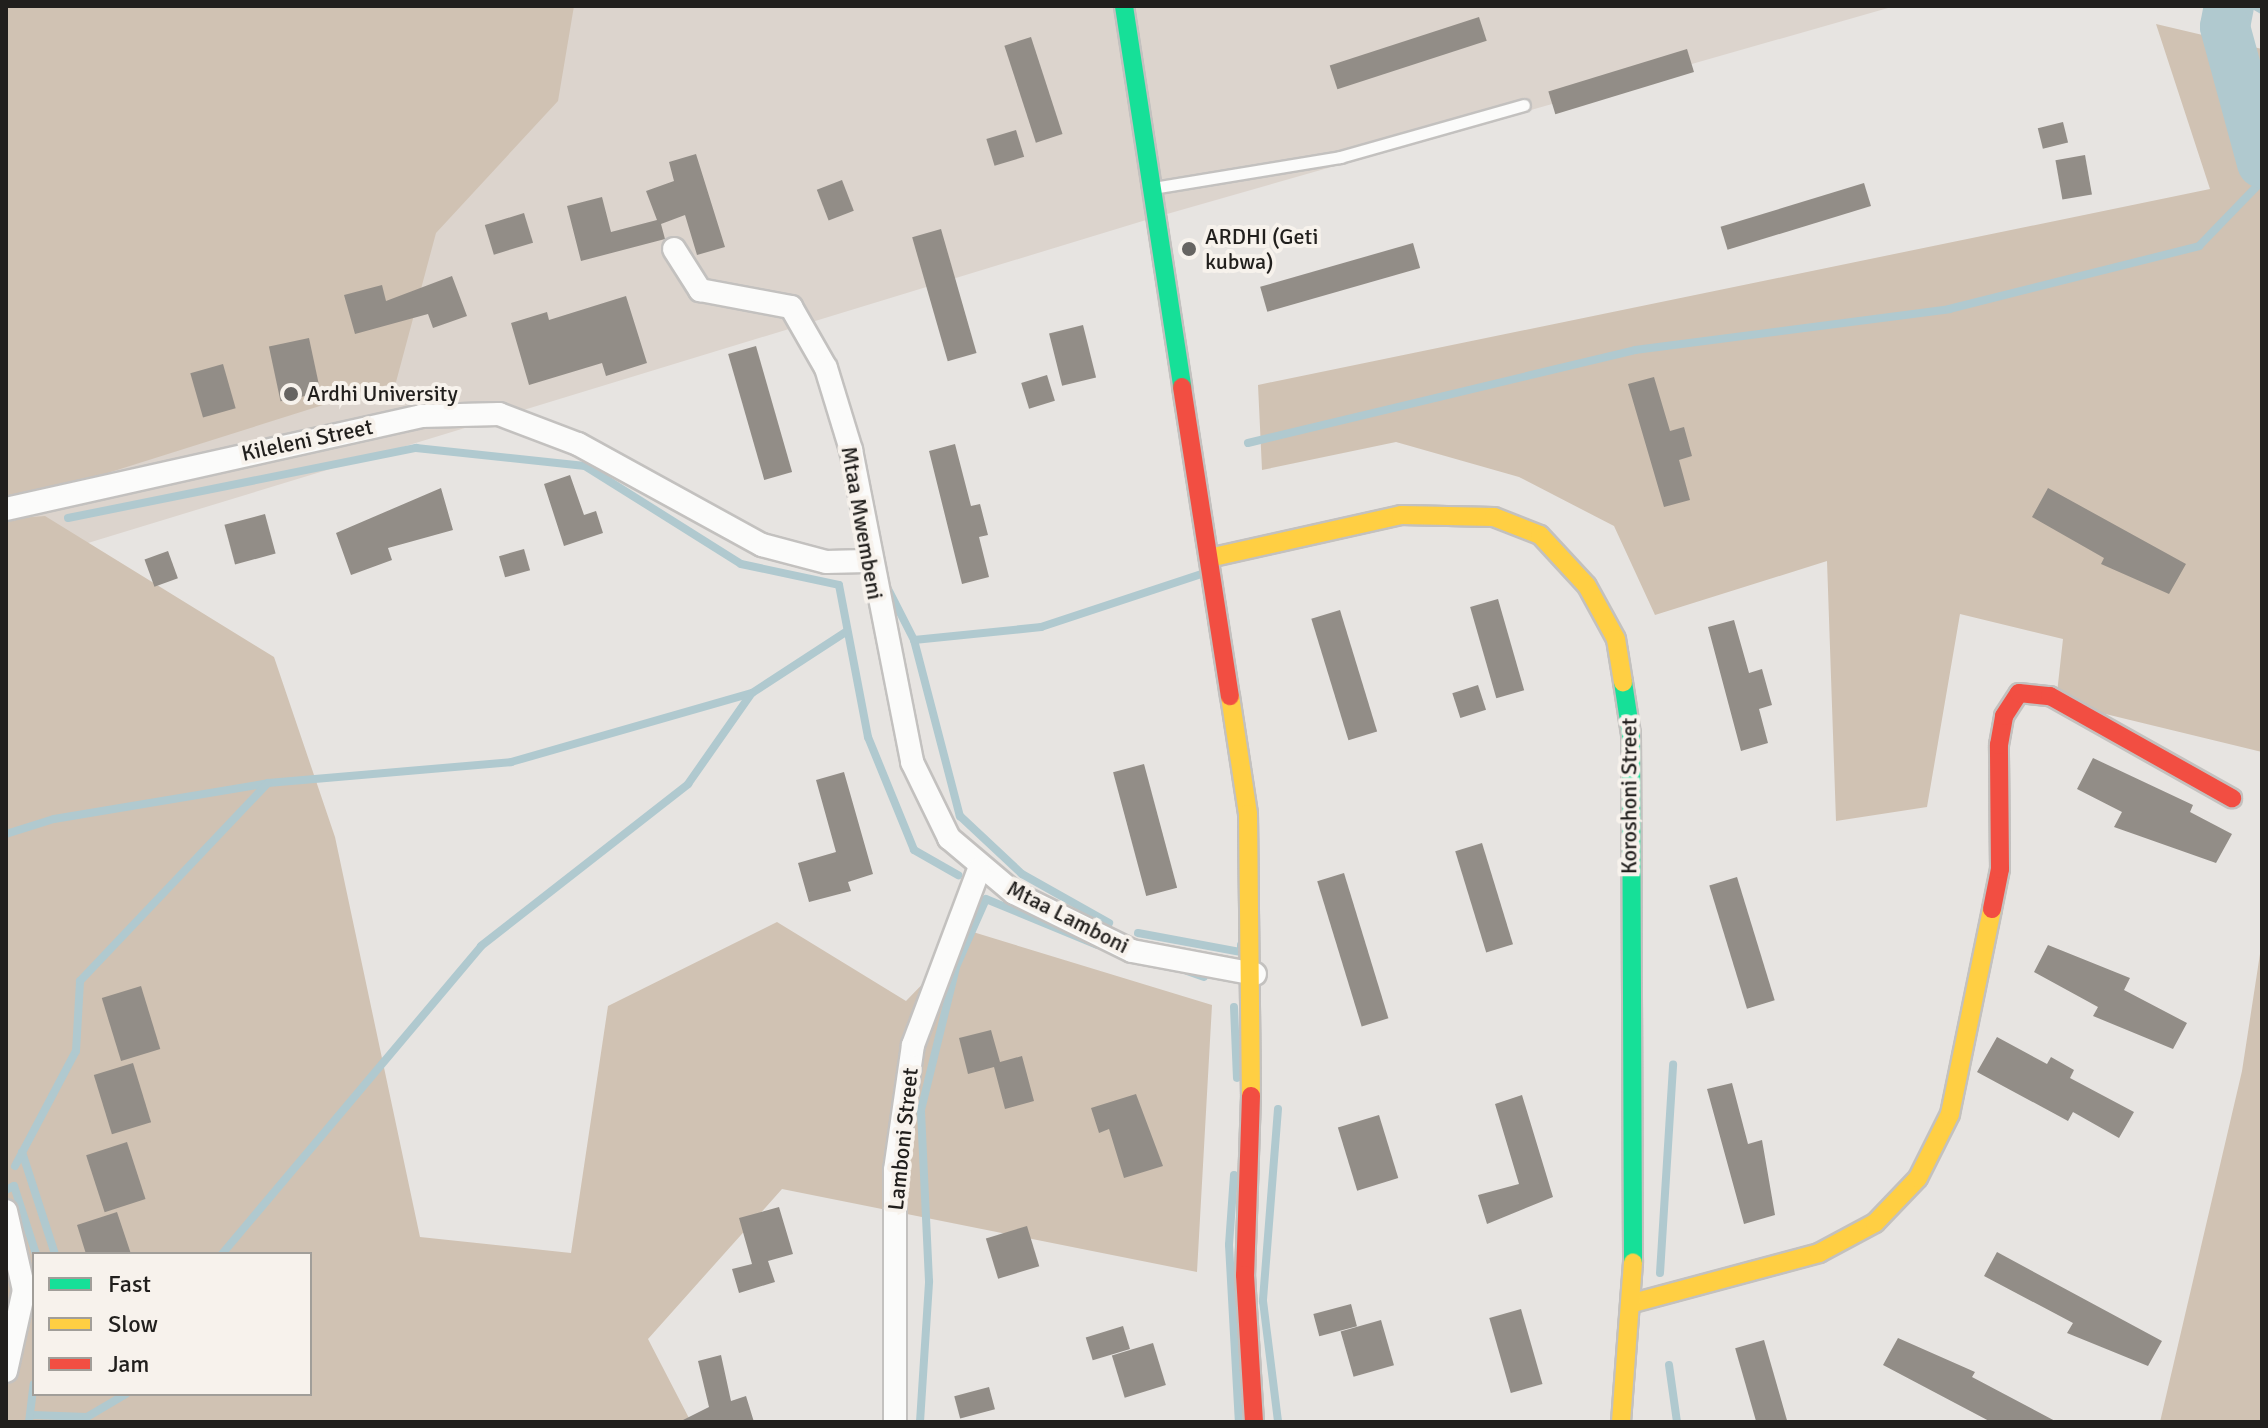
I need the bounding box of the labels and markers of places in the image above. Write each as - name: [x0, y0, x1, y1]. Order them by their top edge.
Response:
- place label: ARDHI (Geti kubwa): [1205, 223, 1318, 274]
- marker: ARDHI (Geti kubwa): [1180, 240, 1198, 258]
- place label: Ardhi University: [307, 381, 458, 407]
- marker: Ardhi University: [282, 385, 300, 403]

